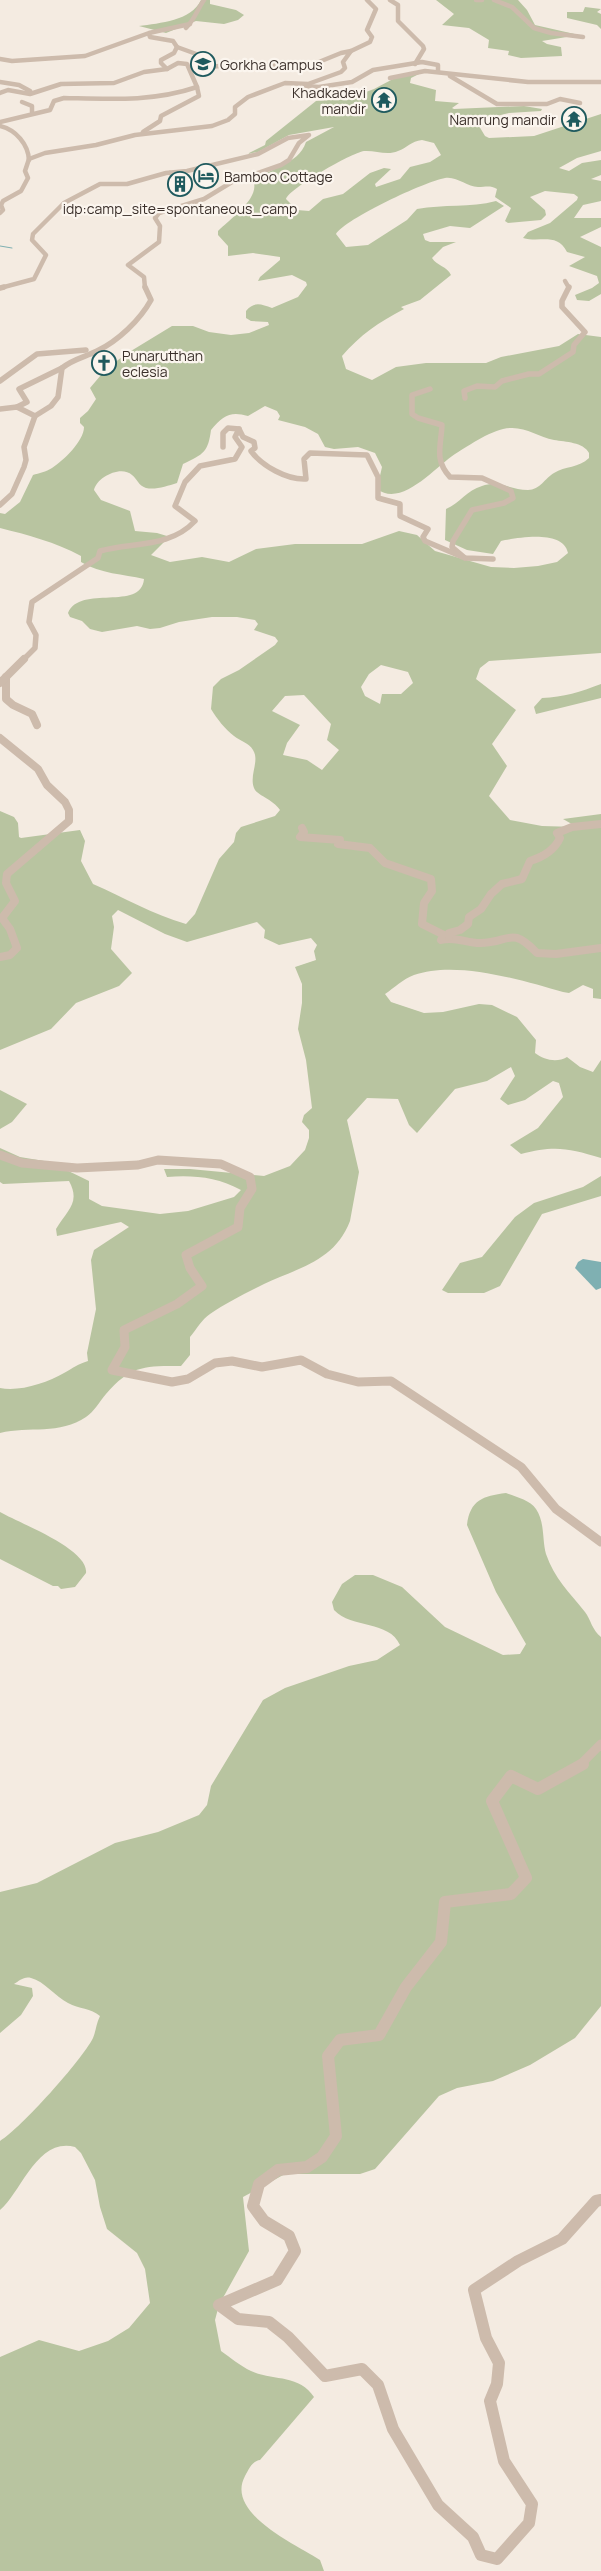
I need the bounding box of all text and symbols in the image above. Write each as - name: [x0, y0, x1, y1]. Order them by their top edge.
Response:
- school or university icon: Gorkha Campus: [190, 51, 216, 77]
- place label: Gorkha Campus: [220, 55, 323, 74]
- place label: Khadkadevi mandir: [292, 83, 366, 118]
- temple icon: Khadkadevi mandir: [371, 87, 397, 113]
- temple icon: Namrung mandir: [561, 106, 587, 132]
- place label: Namrung mandir: [449, 110, 556, 129]
- hotel icon: Bamboo Cottage: [193, 163, 219, 189]
- place label: Bamboo Cottage: [224, 167, 333, 186]
- building icon: idp:camp_site=spontaneous_camp: [167, 171, 193, 197]
- place label: idp:camp_site=spontaneous_camp: [63, 199, 297, 218]
- place label: Punarutthan eclesia: [122, 346, 203, 381]
- church icon: Punarutthan eclesia: [91, 350, 117, 376]

